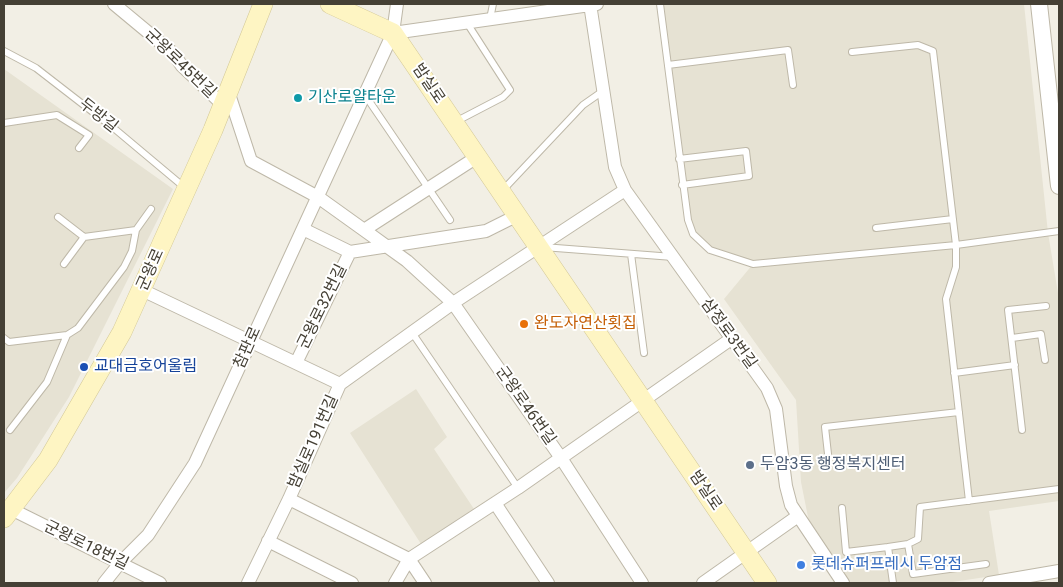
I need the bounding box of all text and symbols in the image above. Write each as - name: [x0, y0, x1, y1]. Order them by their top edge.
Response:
- street label: 군왕로45번길: [140, 25, 220, 103]
- street label: 밤실로: [408, 60, 448, 108]
- place label: 기산로얄타운: [308, 88, 396, 108]
- marker: 기산로얄타운: [292, 92, 304, 104]
- street label: 두방길: [75, 95, 121, 137]
- street label: 군왕로: [133, 246, 169, 294]
- street label: 군왕로32번길: [294, 262, 352, 352]
- street label: 삼정로3번길: [696, 295, 760, 373]
- place label: 완도자연산횟집: [534, 314, 637, 334]
- marker: 완도자연산횟집: [518, 318, 530, 330]
- street label: 참판로: [230, 324, 266, 372]
- place label: 교대금호어울림: [94, 357, 197, 377]
- marker: 교대금호어울림: [78, 361, 90, 373]
- street label: 군왕로46번길: [491, 363, 559, 449]
- street label: 밤실로191번길: [285, 392, 343, 492]
- place label: 두암3동 행정복지센터: [760, 455, 905, 475]
- marker: 두암3동 행정복지센터: [744, 459, 756, 471]
- street label: 밤실로: [685, 467, 725, 515]
- street label: 군왕로18번길: [41, 517, 131, 575]
- place label: 롯데슈퍼프레시 두암점: [811, 555, 962, 575]
- marker: 롯데슈퍼프레시 두암점: [795, 559, 807, 571]

